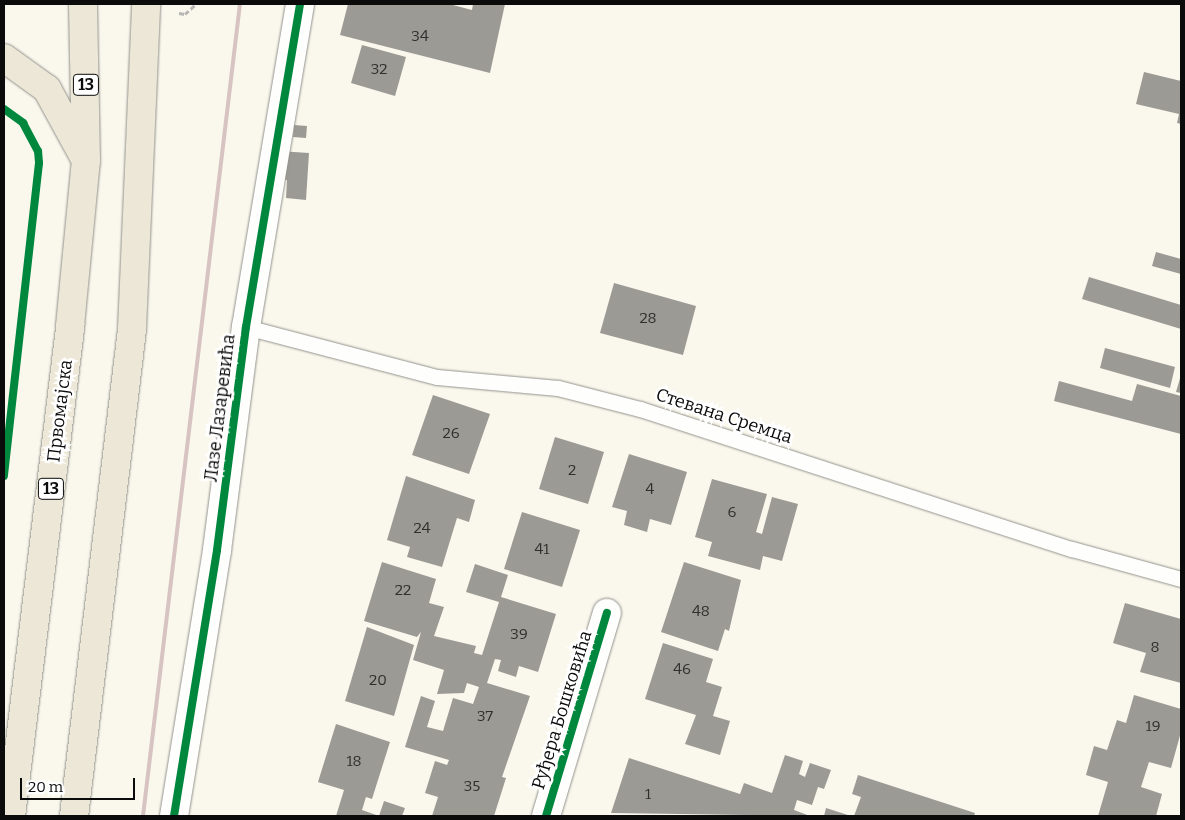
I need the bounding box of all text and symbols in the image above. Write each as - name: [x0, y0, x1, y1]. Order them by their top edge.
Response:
- house number: 34: [411, 28, 429, 46]
- house number: 32: [371, 61, 387, 79]
- road number: 13: [72, 72, 100, 98]
- house number: 28: [639, 310, 657, 328]
- street label: Лазе Лазаревића: [200, 333, 240, 483]
- street label: Првомајска: [43, 359, 77, 463]
- street label: Стевана Сремца: [653, 384, 795, 448]
- house number: 26: [443, 425, 459, 443]
- house number: 2: [568, 462, 576, 480]
- road number: 13: [37, 476, 65, 502]
- house number: 4: [646, 481, 654, 499]
- house number: 6: [728, 504, 736, 522]
- house number: 24: [414, 520, 430, 538]
- house number: 41: [535, 541, 549, 559]
- house number: 22: [395, 582, 411, 600]
- house number: 48: [692, 603, 710, 621]
- house number: 39: [510, 626, 528, 644]
- street label: Руђера Бошковића: [528, 628, 596, 792]
- house number: 8: [1150, 639, 1160, 657]
- house number: 46: [673, 661, 691, 679]
- house number: 20: [369, 672, 387, 690]
- house number: 37: [477, 708, 493, 726]
- house number: 19: [1146, 718, 1160, 736]
- house number: 18: [346, 753, 362, 771]
- scale bar: [22, 768, 138, 800]
- text: 20 m: [28, 778, 63, 796]
- house number: 35: [464, 778, 480, 796]
- house number: 1: [645, 786, 651, 804]

